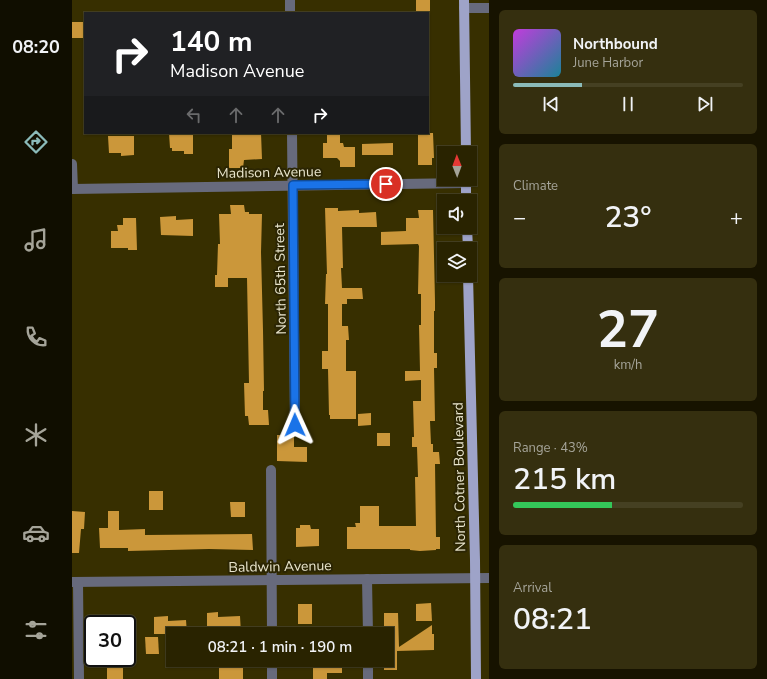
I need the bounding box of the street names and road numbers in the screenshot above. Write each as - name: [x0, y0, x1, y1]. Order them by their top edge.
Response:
- street label: Madison Avenue: [217, 162, 321, 183]
- street label: North 65th Street: [270, 223, 291, 335]
- street label: North Cotner Boulevard: [449, 402, 470, 552]
- street label: Baldwin Avenue: [228, 556, 332, 577]

